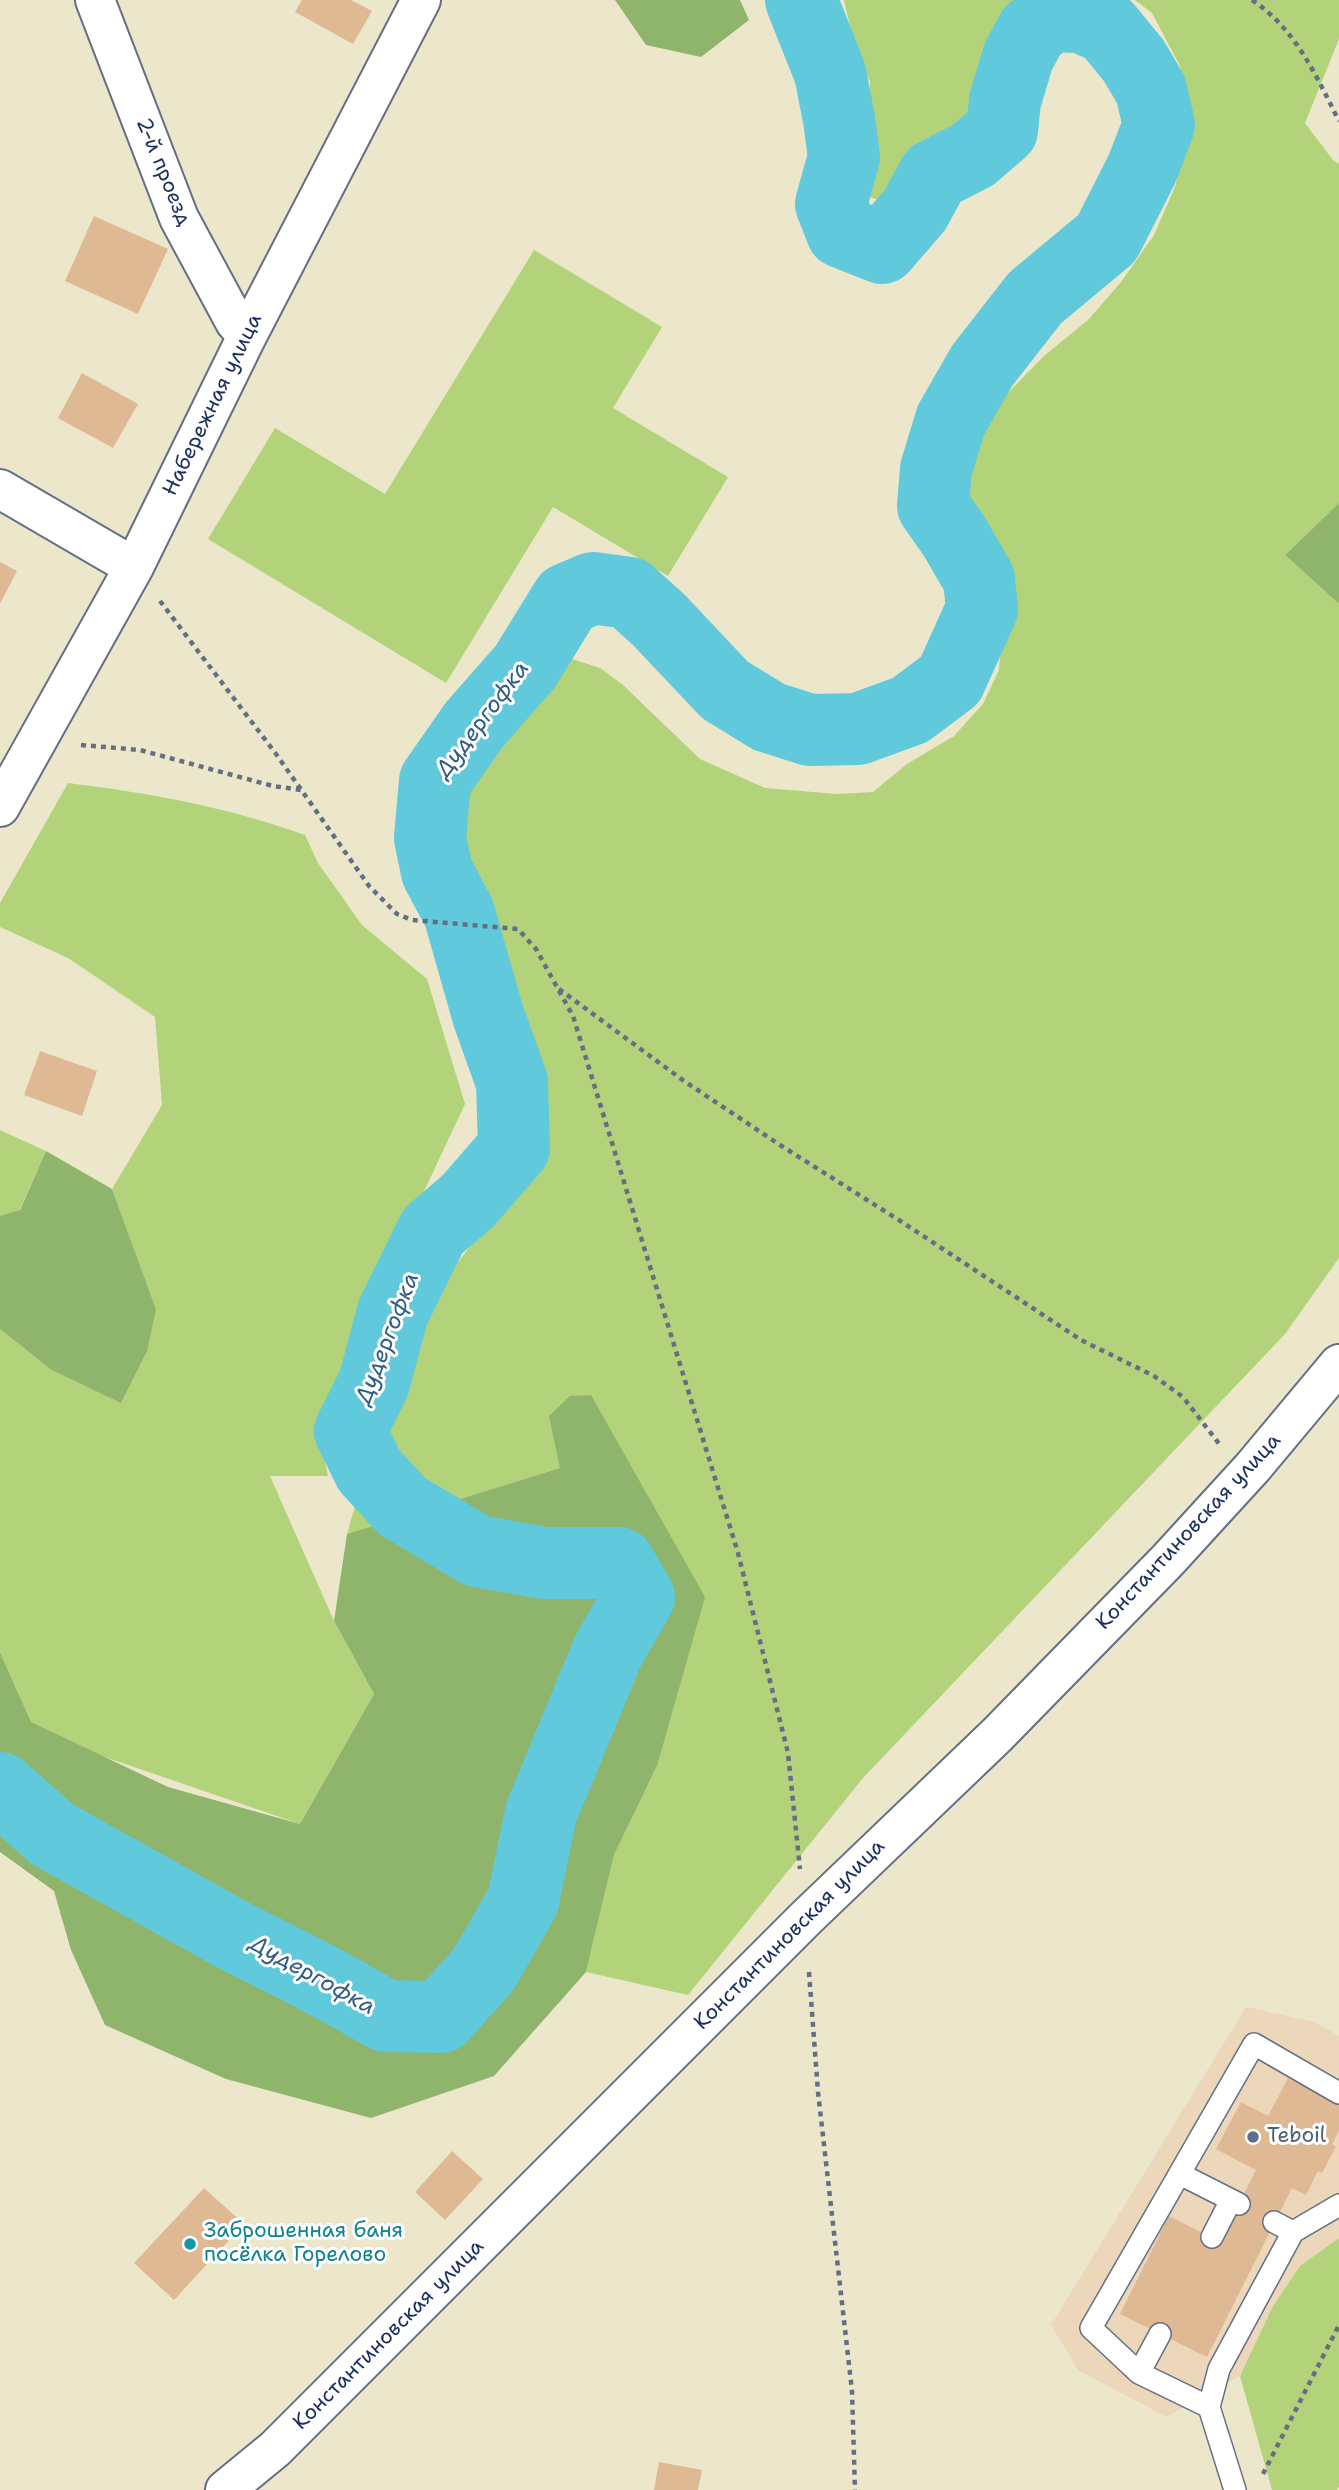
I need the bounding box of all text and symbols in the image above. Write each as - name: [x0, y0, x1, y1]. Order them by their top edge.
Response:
- street label: 2-й проезд: [130, 114, 196, 230]
- street label: Набережная улица: [158, 310, 268, 500]
- water label: Дудергофка: [430, 656, 536, 784]
- water label: Дудергофка: [350, 1269, 426, 1409]
- street label: Константиновская улица: [1091, 1429, 1287, 1635]
- street label: Константиновская улица: [689, 1834, 891, 2036]
- water label: Дудергофка: [244, 1930, 380, 2022]
- place label: Teboil: [1267, 2124, 1326, 2150]
- marker: Teboil: [1245, 2129, 1261, 2145]
- place label: Заброшенная баня посёлка Горелово: [204, 2219, 403, 2269]
- street label: Константиновская улица: [288, 2234, 490, 2436]
- marker: Заброшенная баня посёлка Горелово: [182, 2236, 198, 2252]

